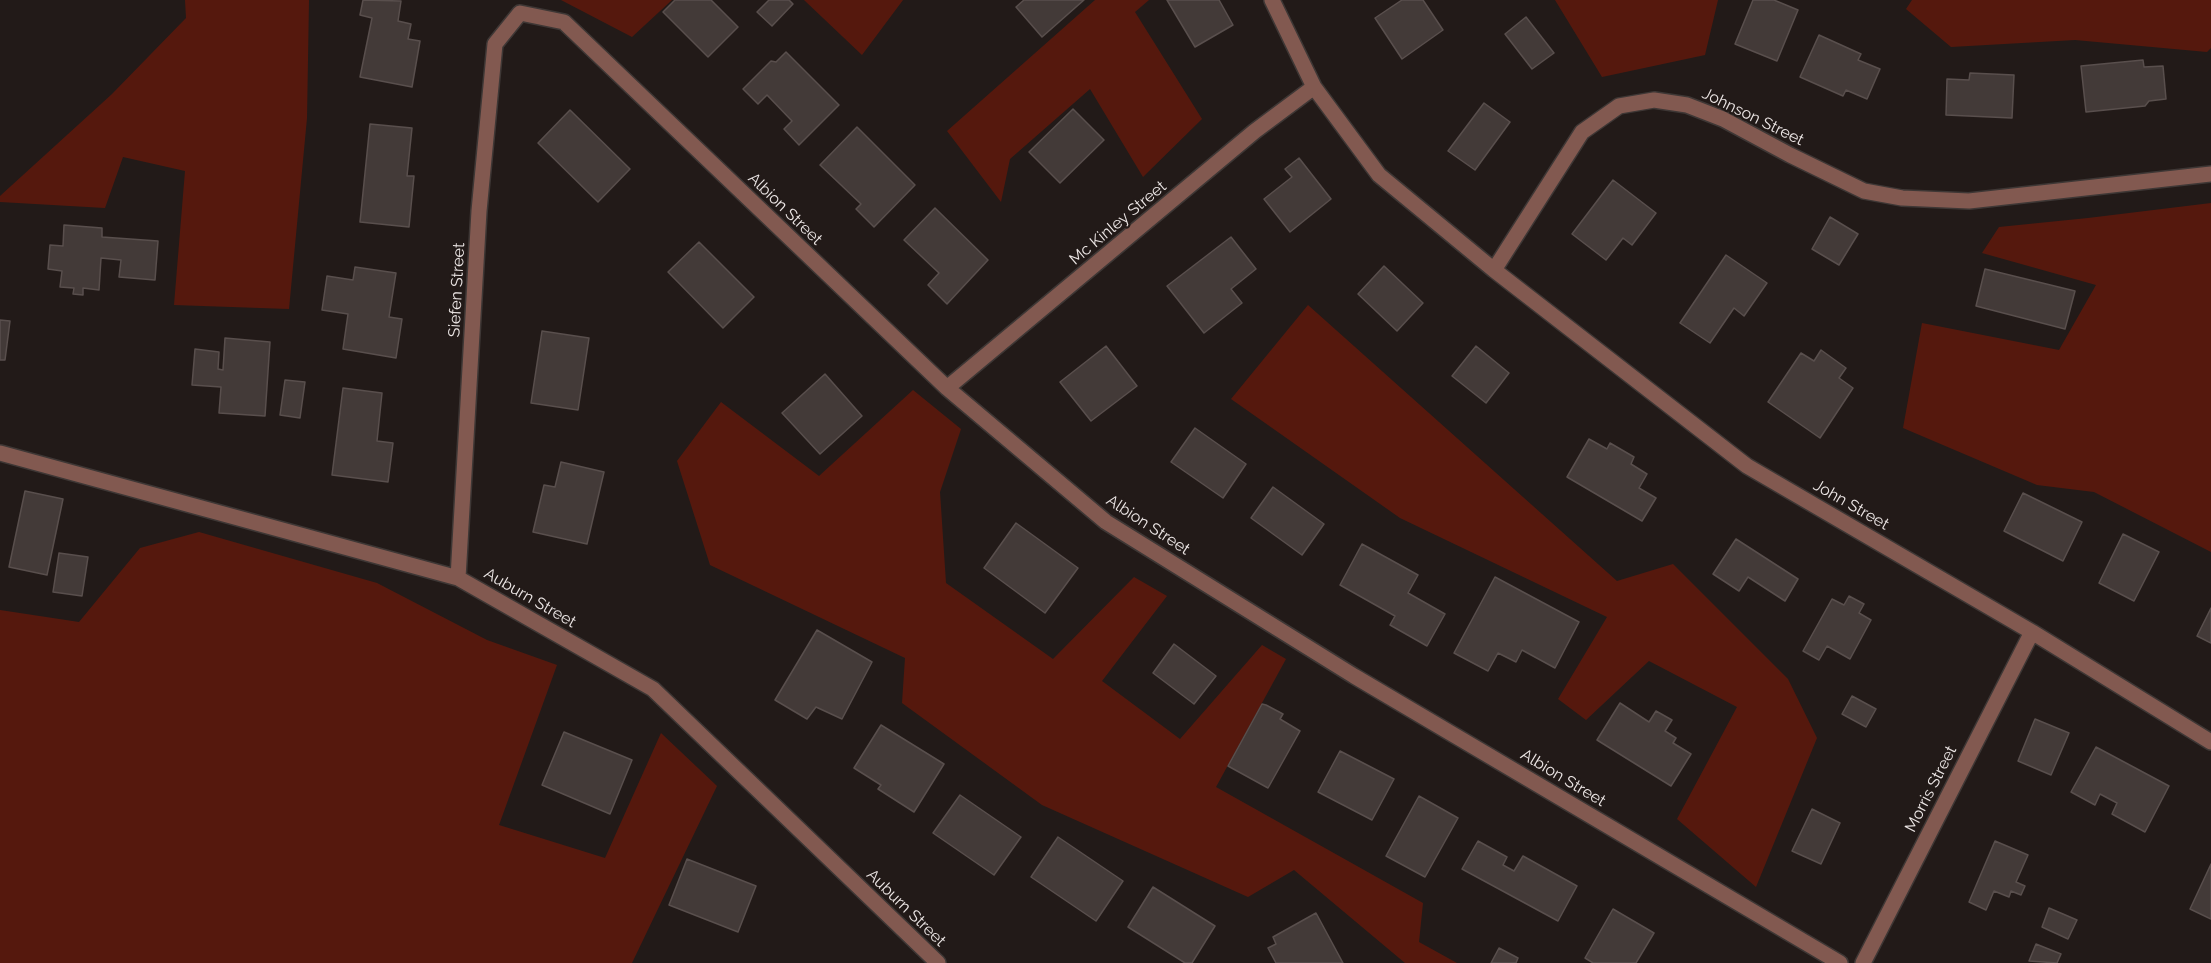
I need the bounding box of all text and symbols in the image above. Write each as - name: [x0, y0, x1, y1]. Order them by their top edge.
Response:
- street label: Johnson Street: [1699, 84, 1807, 150]
- street label: Albion Street: [744, 169, 826, 249]
- street label: Mc Kinley Street: [1066, 177, 1170, 269]
- street label: Siefen Street: [445, 242, 469, 338]
- street label: John Street: [1810, 476, 1892, 534]
- street label: Albion Street: [1103, 491, 1193, 559]
- street label: Auburn Street: [481, 564, 579, 632]
- street label: Morris Street: [1901, 743, 1961, 835]
- street label: Albion Street: [1517, 745, 1609, 811]
- street label: Auburn Street: [862, 865, 950, 951]

